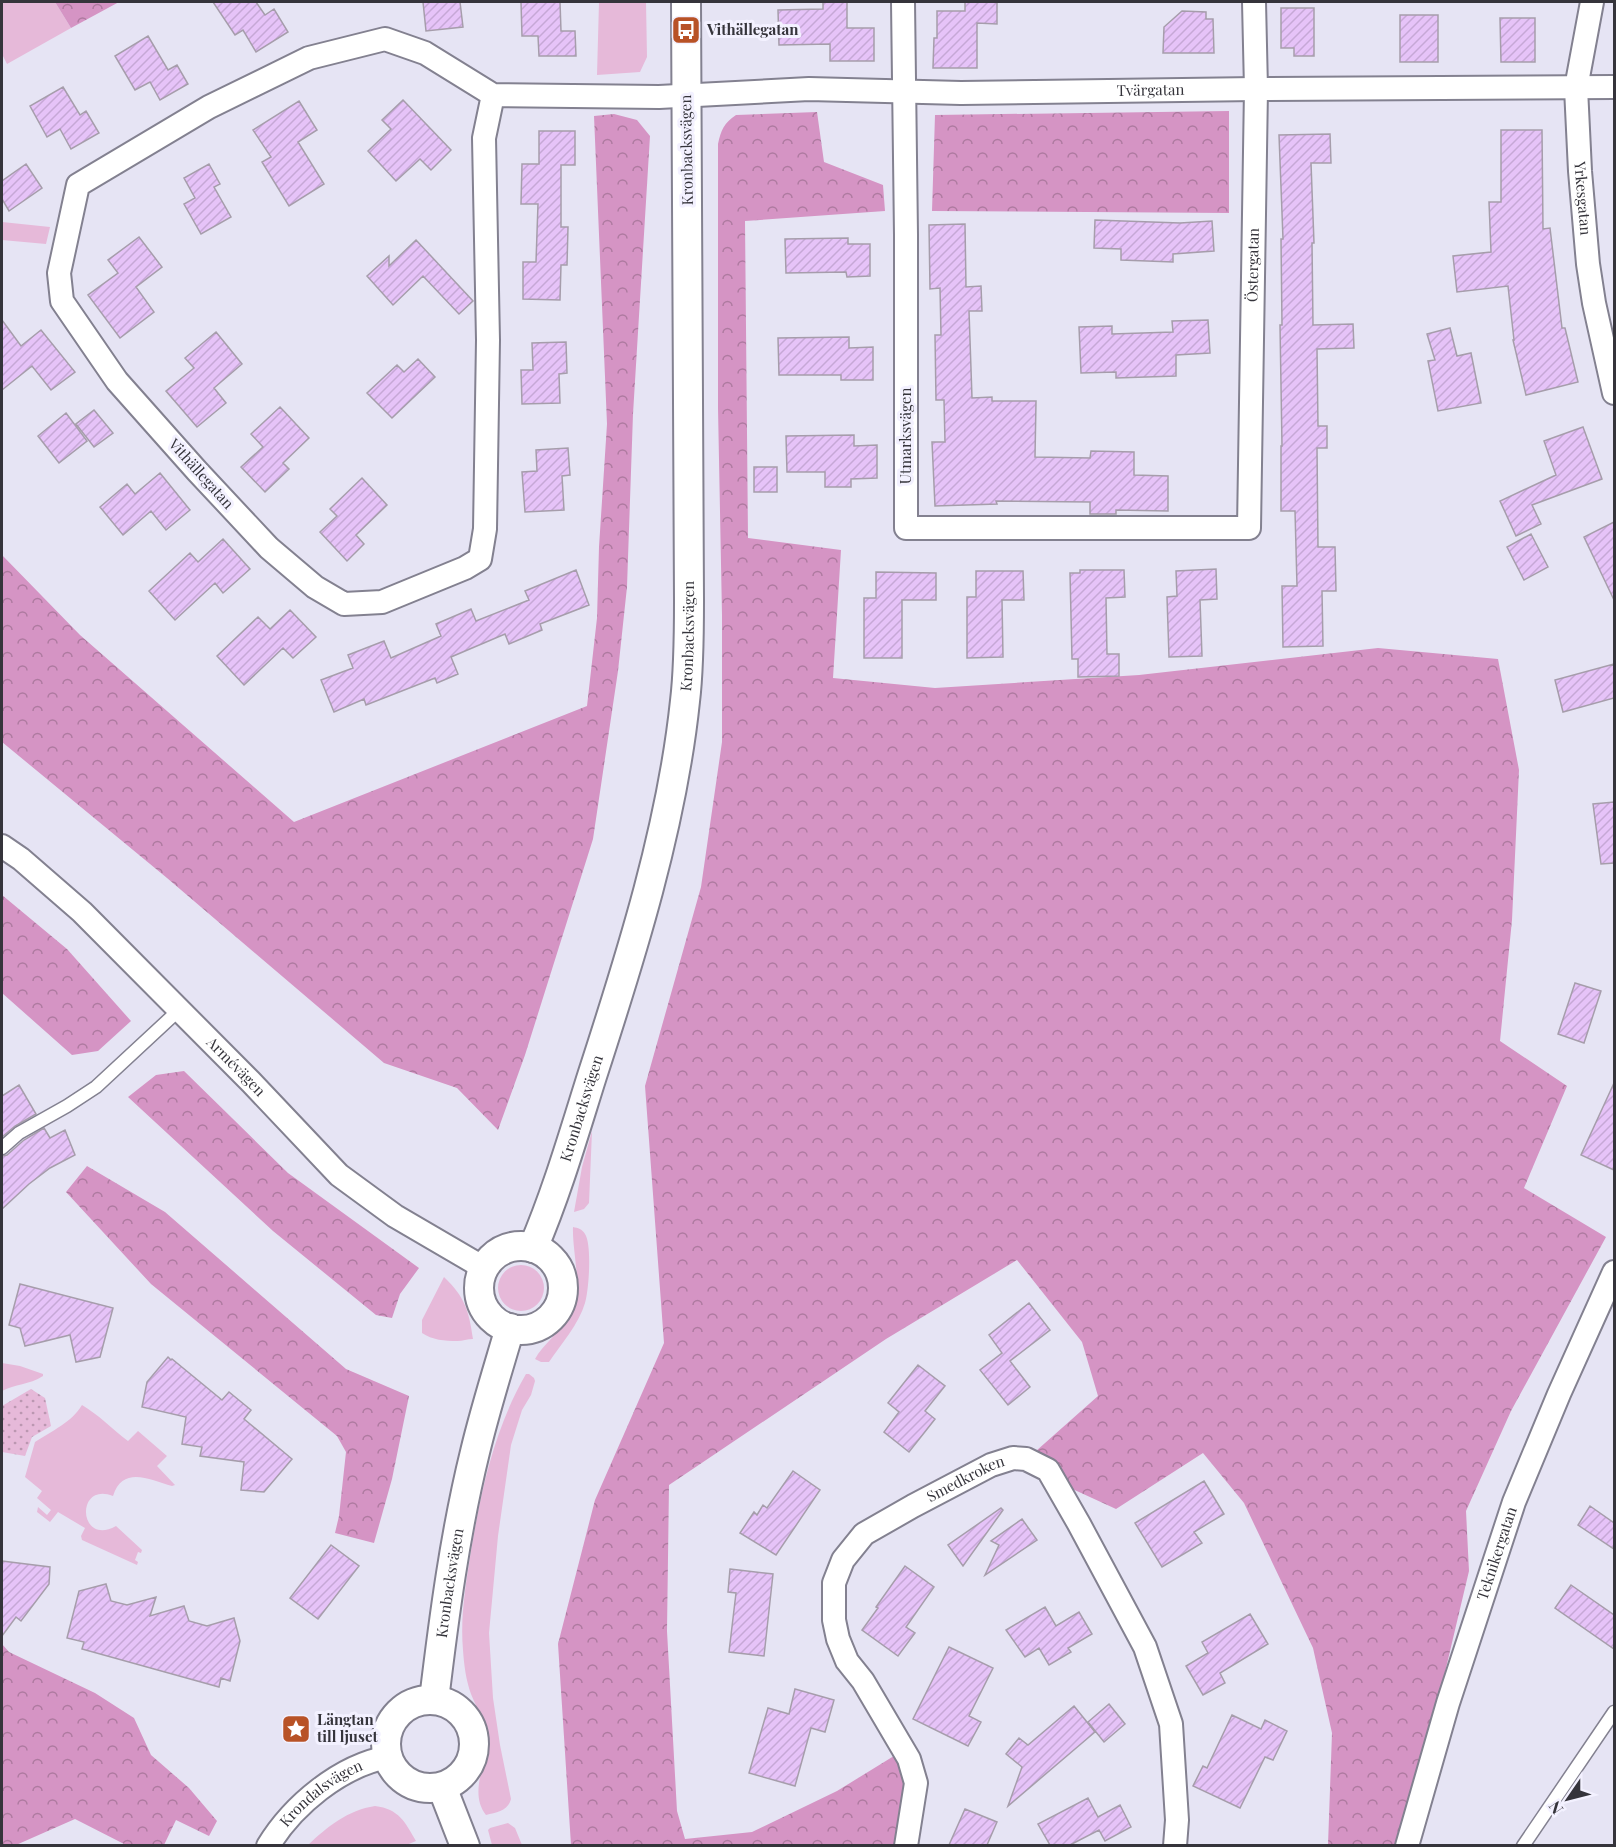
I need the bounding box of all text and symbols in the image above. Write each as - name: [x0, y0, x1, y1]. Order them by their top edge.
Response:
- bus stop icon: Vithällegatan: [670, 14, 702, 46]
- place label: Vithällegatan: [706, 19, 799, 39]
- street label: Tvärgatan: [1117, 79, 1185, 100]
- street label: Kronbacksvägen: [675, 95, 697, 205]
- street label: Yrkesgatan: [1571, 160, 1596, 236]
- street label: Östergatan: [1242, 228, 1263, 302]
- street label: Utmarksvägen: [895, 388, 915, 484]
- street label: Vithällegatan: [164, 433, 239, 513]
- street label: Kronbacksvägen: [675, 581, 698, 692]
- street label: Armévägen: [202, 1031, 270, 1100]
- street label: Kronbacksvägen: [555, 1052, 607, 1164]
- street label: Smedkroken: [923, 1450, 1007, 1506]
- street label: Teknikergatan: [1471, 1504, 1521, 1603]
- street label: Kronbacksvägen: [431, 1526, 468, 1639]
- place label: Längtan till ljuset: [316, 1709, 378, 1746]
- place icon: Längtan till ljuset: [280, 1713, 312, 1745]
- street label: Krondalsvägen: [275, 1755, 365, 1831]
- north arrow: [1538, 1769, 1598, 1829]
- text: N: [1543, 1797, 1567, 1819]

